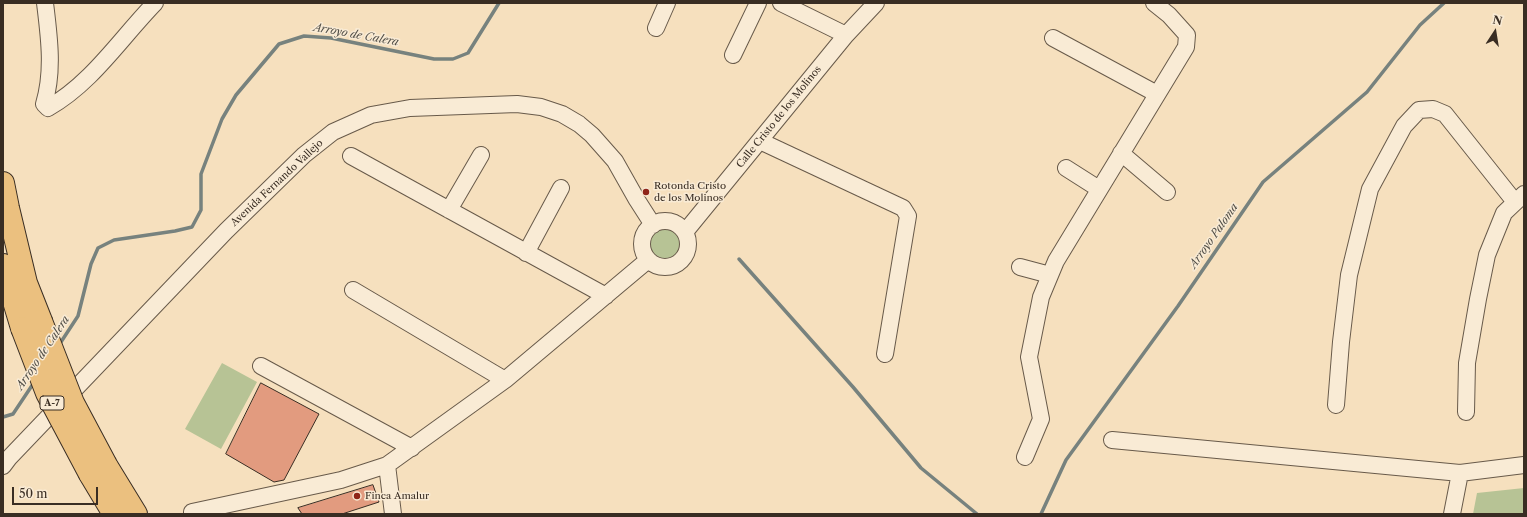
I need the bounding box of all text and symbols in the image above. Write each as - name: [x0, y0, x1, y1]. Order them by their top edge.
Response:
- north arrow: [1475, 12, 1515, 52]
- text: N: [1491, 12, 1504, 28]
- water label: Arroyo de Calera: [312, 21, 400, 49]
- street label: Calle Cristo de los Molinos: [734, 63, 824, 171]
- street label: Avenida Fernando Vallejo: [228, 137, 326, 229]
- place label: Rotonda Cristo de los Molinos: [654, 180, 726, 204]
- marker: Rotonda Cristo de los Molinos: [641, 187, 651, 197]
- water label: Arroyo Paloma: [1187, 201, 1241, 271]
- water label: Arroyo de Calera: [13, 314, 73, 392]
- road number: A-7: [40, 396, 64, 410]
- scale bar: [14, 479, 100, 505]
- text: 50 m: [19, 486, 48, 501]
- place label: Finca Amalur: [365, 490, 429, 502]
- marker: Finca Amalur: [352, 491, 362, 501]

